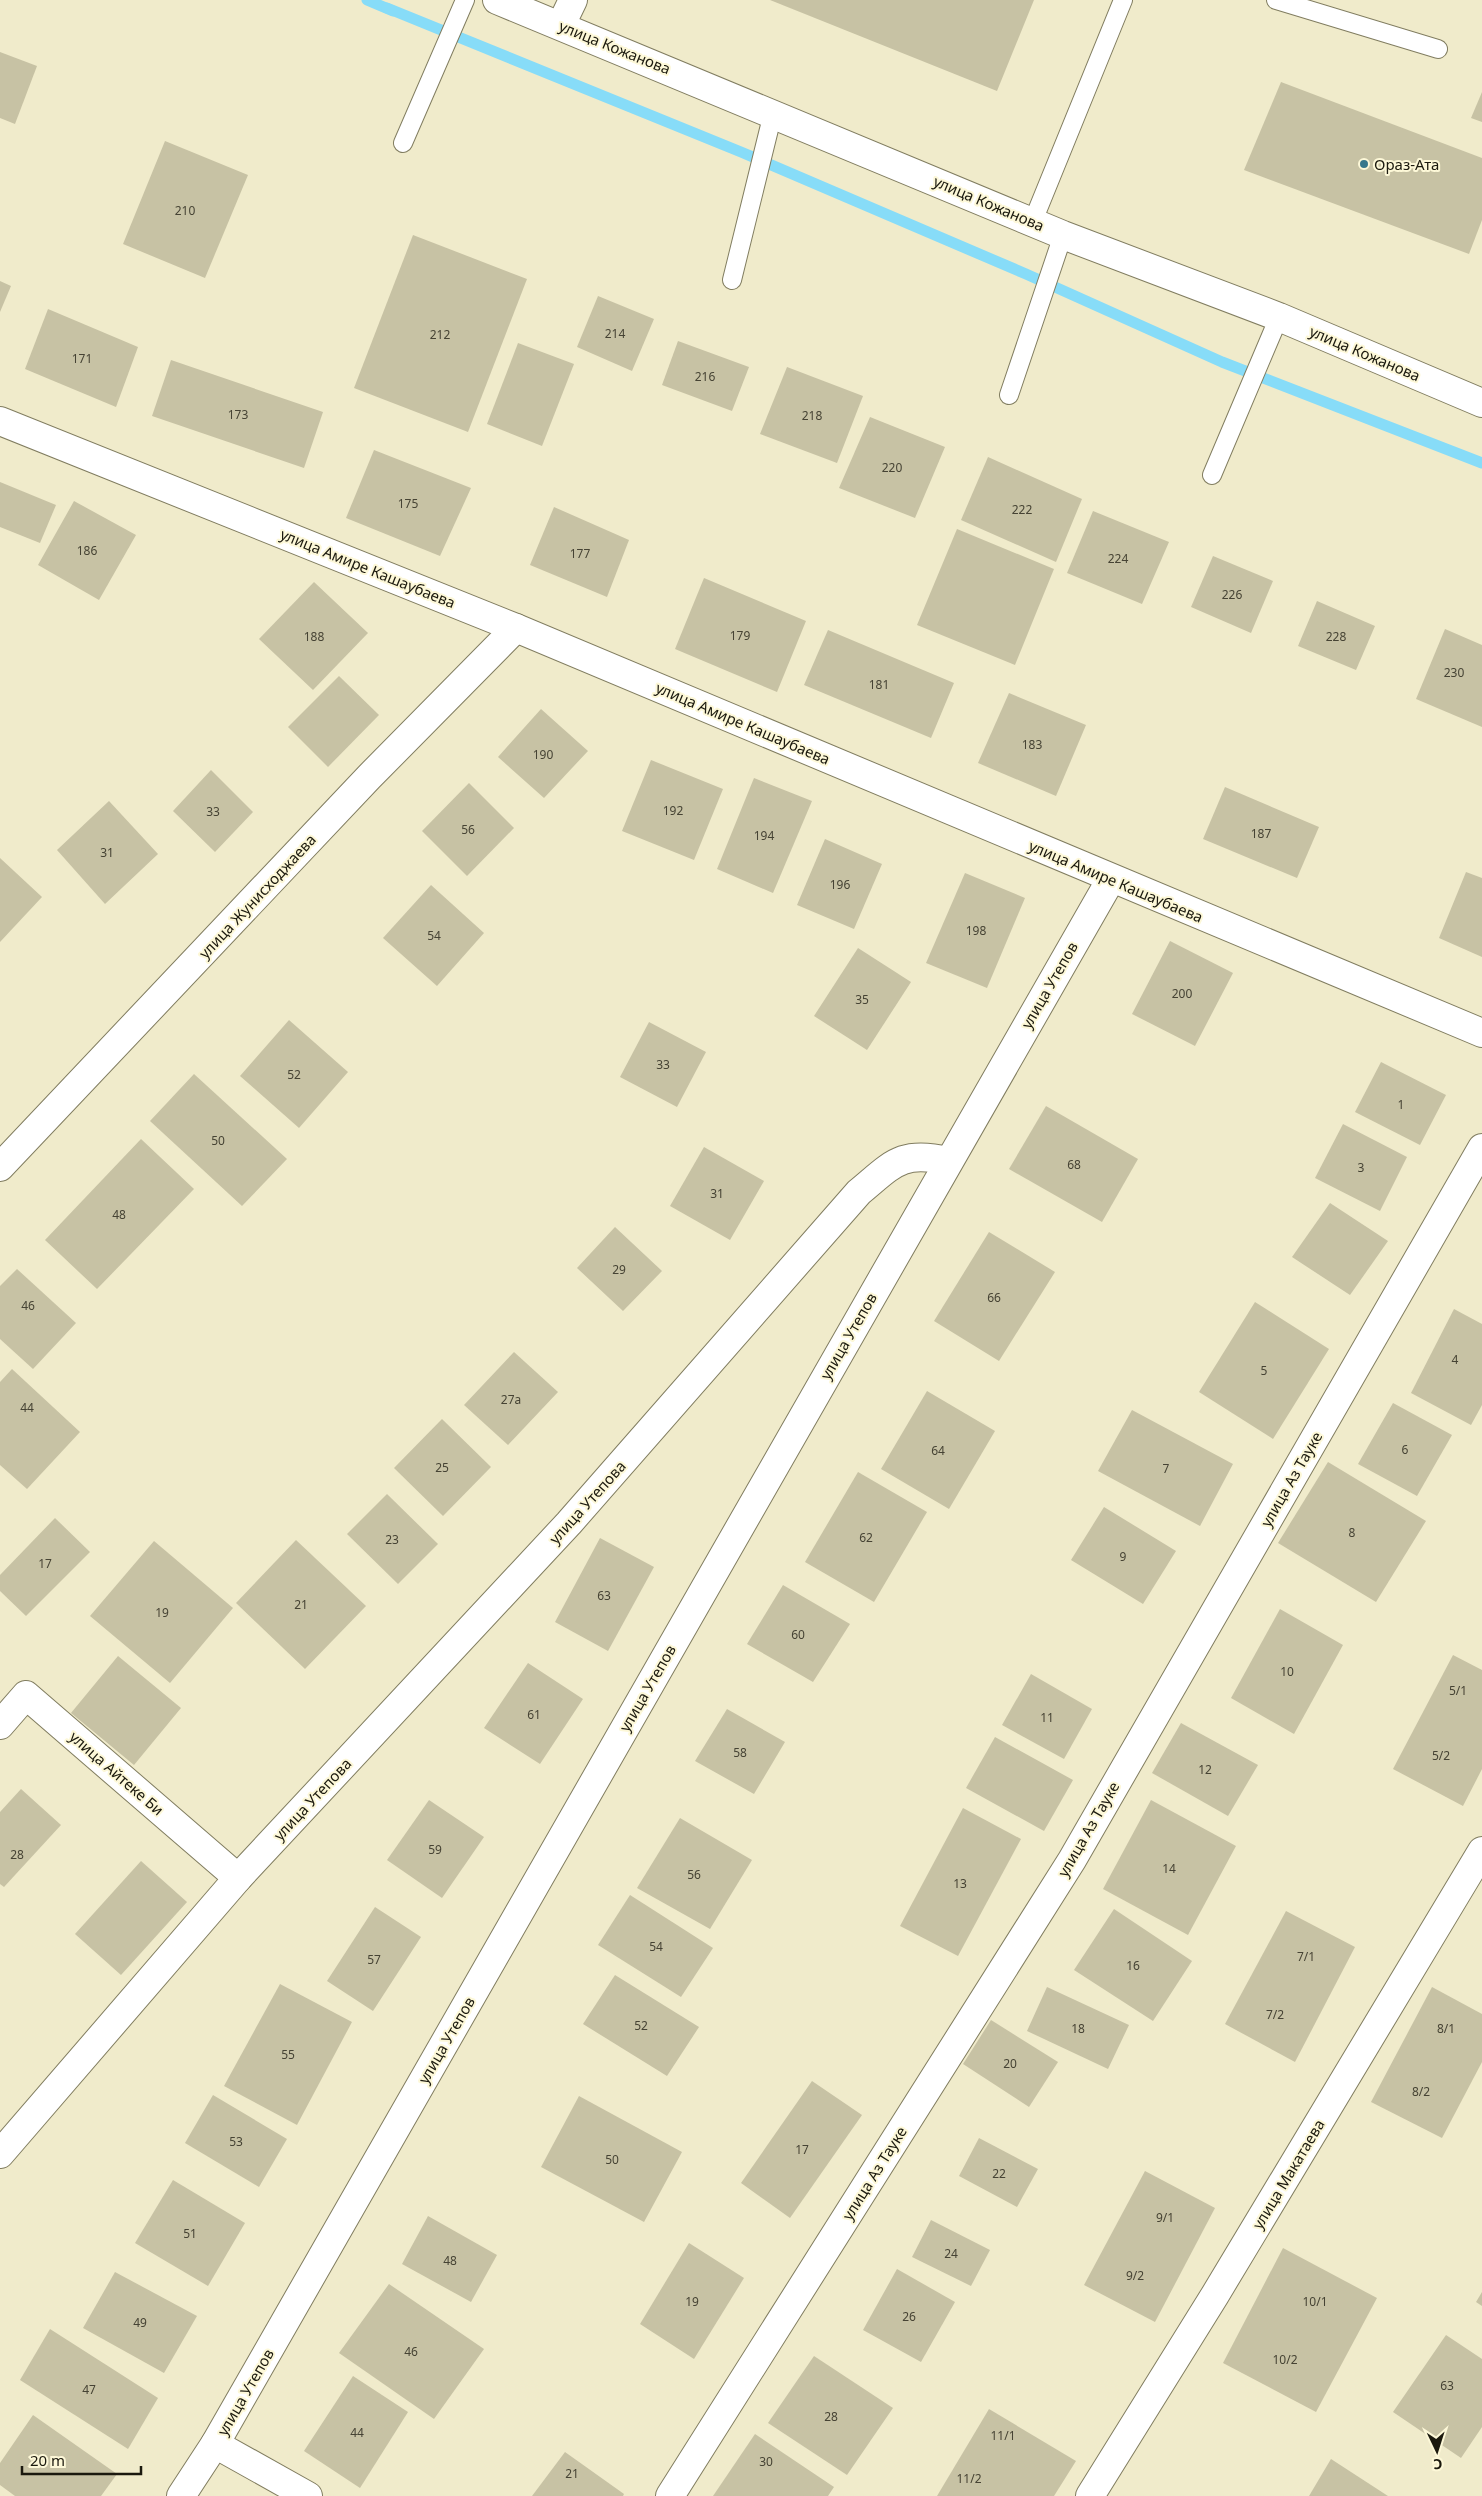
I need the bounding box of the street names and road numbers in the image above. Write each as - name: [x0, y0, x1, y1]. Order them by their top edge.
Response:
- street label: улица Кожанова: [556, 16, 674, 78]
- street label: улица Кожанова: [931, 171, 1047, 235]
- street label: улица Кожанова: [1307, 321, 1423, 385]
- street label: улица Амире Кашаубаева: [277, 524, 459, 612]
- street label: улица Амире Кашаубаева: [653, 677, 833, 769]
- street label: улица Жунисходжаева: [194, 830, 320, 962]
- street label: улица Амире Кашаубаева: [1026, 835, 1206, 927]
- street label: улица Утепов: [1016, 938, 1082, 1032]
- street label: улица Утепов: [815, 1289, 881, 1383]
- street label: улица Аз Тауке: [1256, 1428, 1326, 1530]
- street label: улица Утепова: [544, 1456, 630, 1548]
- street label: улица Утепов: [614, 1641, 680, 1735]
- street label: улица Айтеке Би: [66, 1726, 168, 1820]
- street label: улица Утепова: [269, 1754, 355, 1844]
- street label: улица Аз Тауке: [1053, 1778, 1123, 1880]
- street label: улица Утепов: [413, 1993, 479, 2087]
- street label: улица Макатаева: [1247, 2115, 1329, 2233]
- street label: улица Аз Тауке: [837, 2122, 911, 2224]
- street label: улица Утепов: [212, 2345, 278, 2439]

